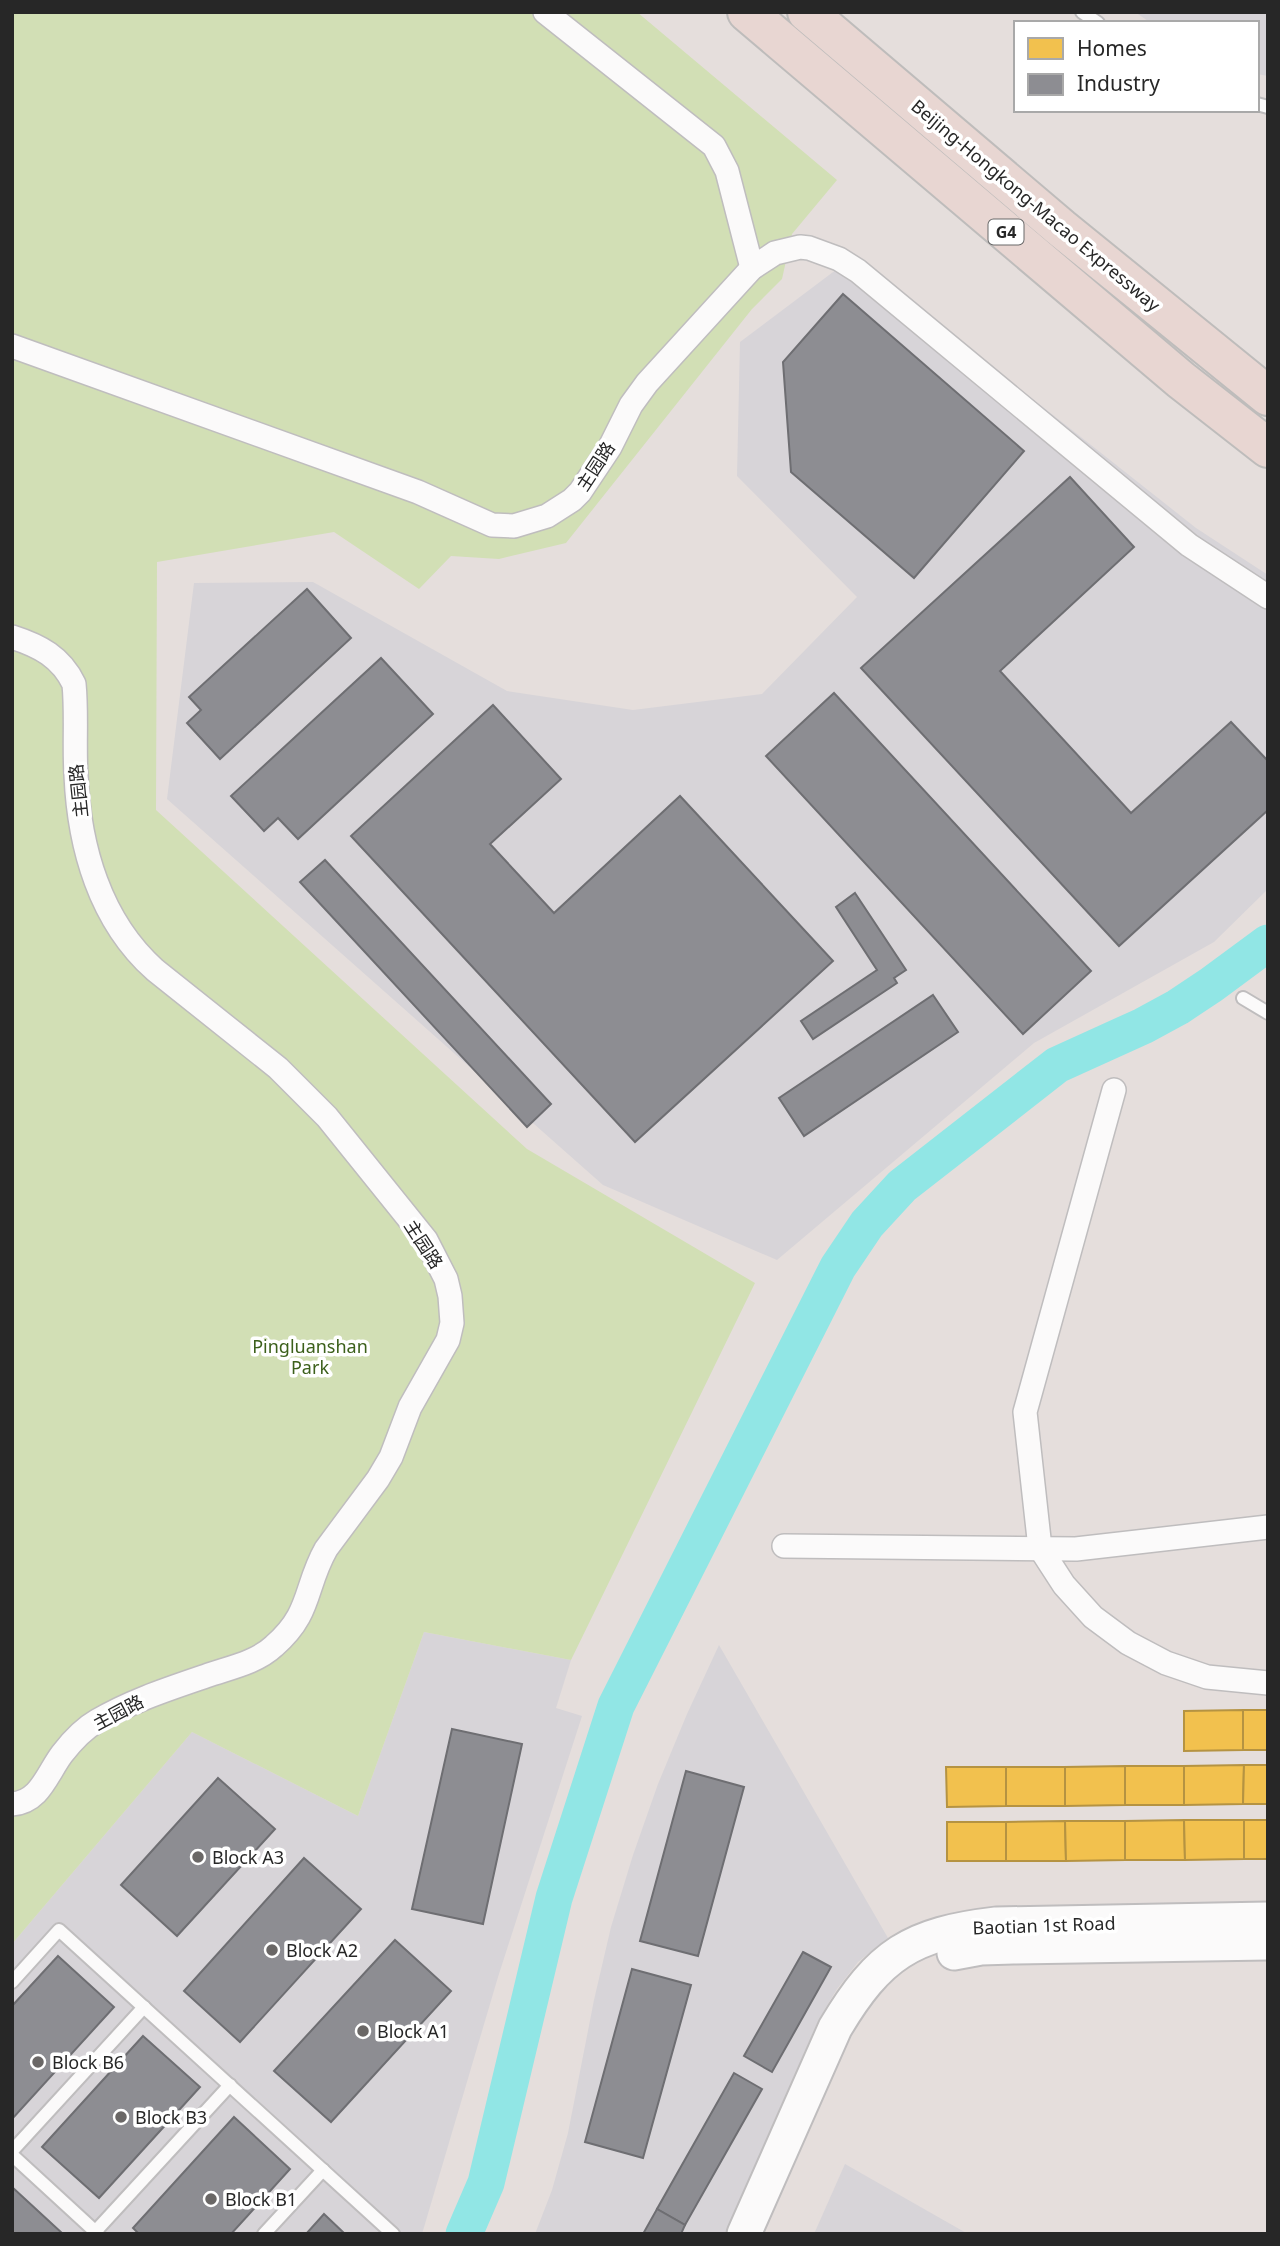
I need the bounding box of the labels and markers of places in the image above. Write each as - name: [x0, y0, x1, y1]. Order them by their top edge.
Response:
- place label: Block A3: [212, 1845, 284, 1869]
- marker: Block A3: [190, 1849, 206, 1865]
- place label: Block A2: [286, 1938, 358, 1962]
- marker: Block A2: [264, 1942, 280, 1958]
- place label: Block A1: [377, 2019, 449, 2043]
- marker: Block A1: [355, 2023, 371, 2039]
- place label: Block B6: [52, 2050, 124, 2074]
- marker: Block B6: [30, 2054, 46, 2070]
- place label: Block B3: [135, 2105, 207, 2129]
- marker: Block B3: [113, 2109, 129, 2125]
- place label: Block B1: [225, 2187, 297, 2211]
- marker: Block B1: [203, 2191, 219, 2207]

